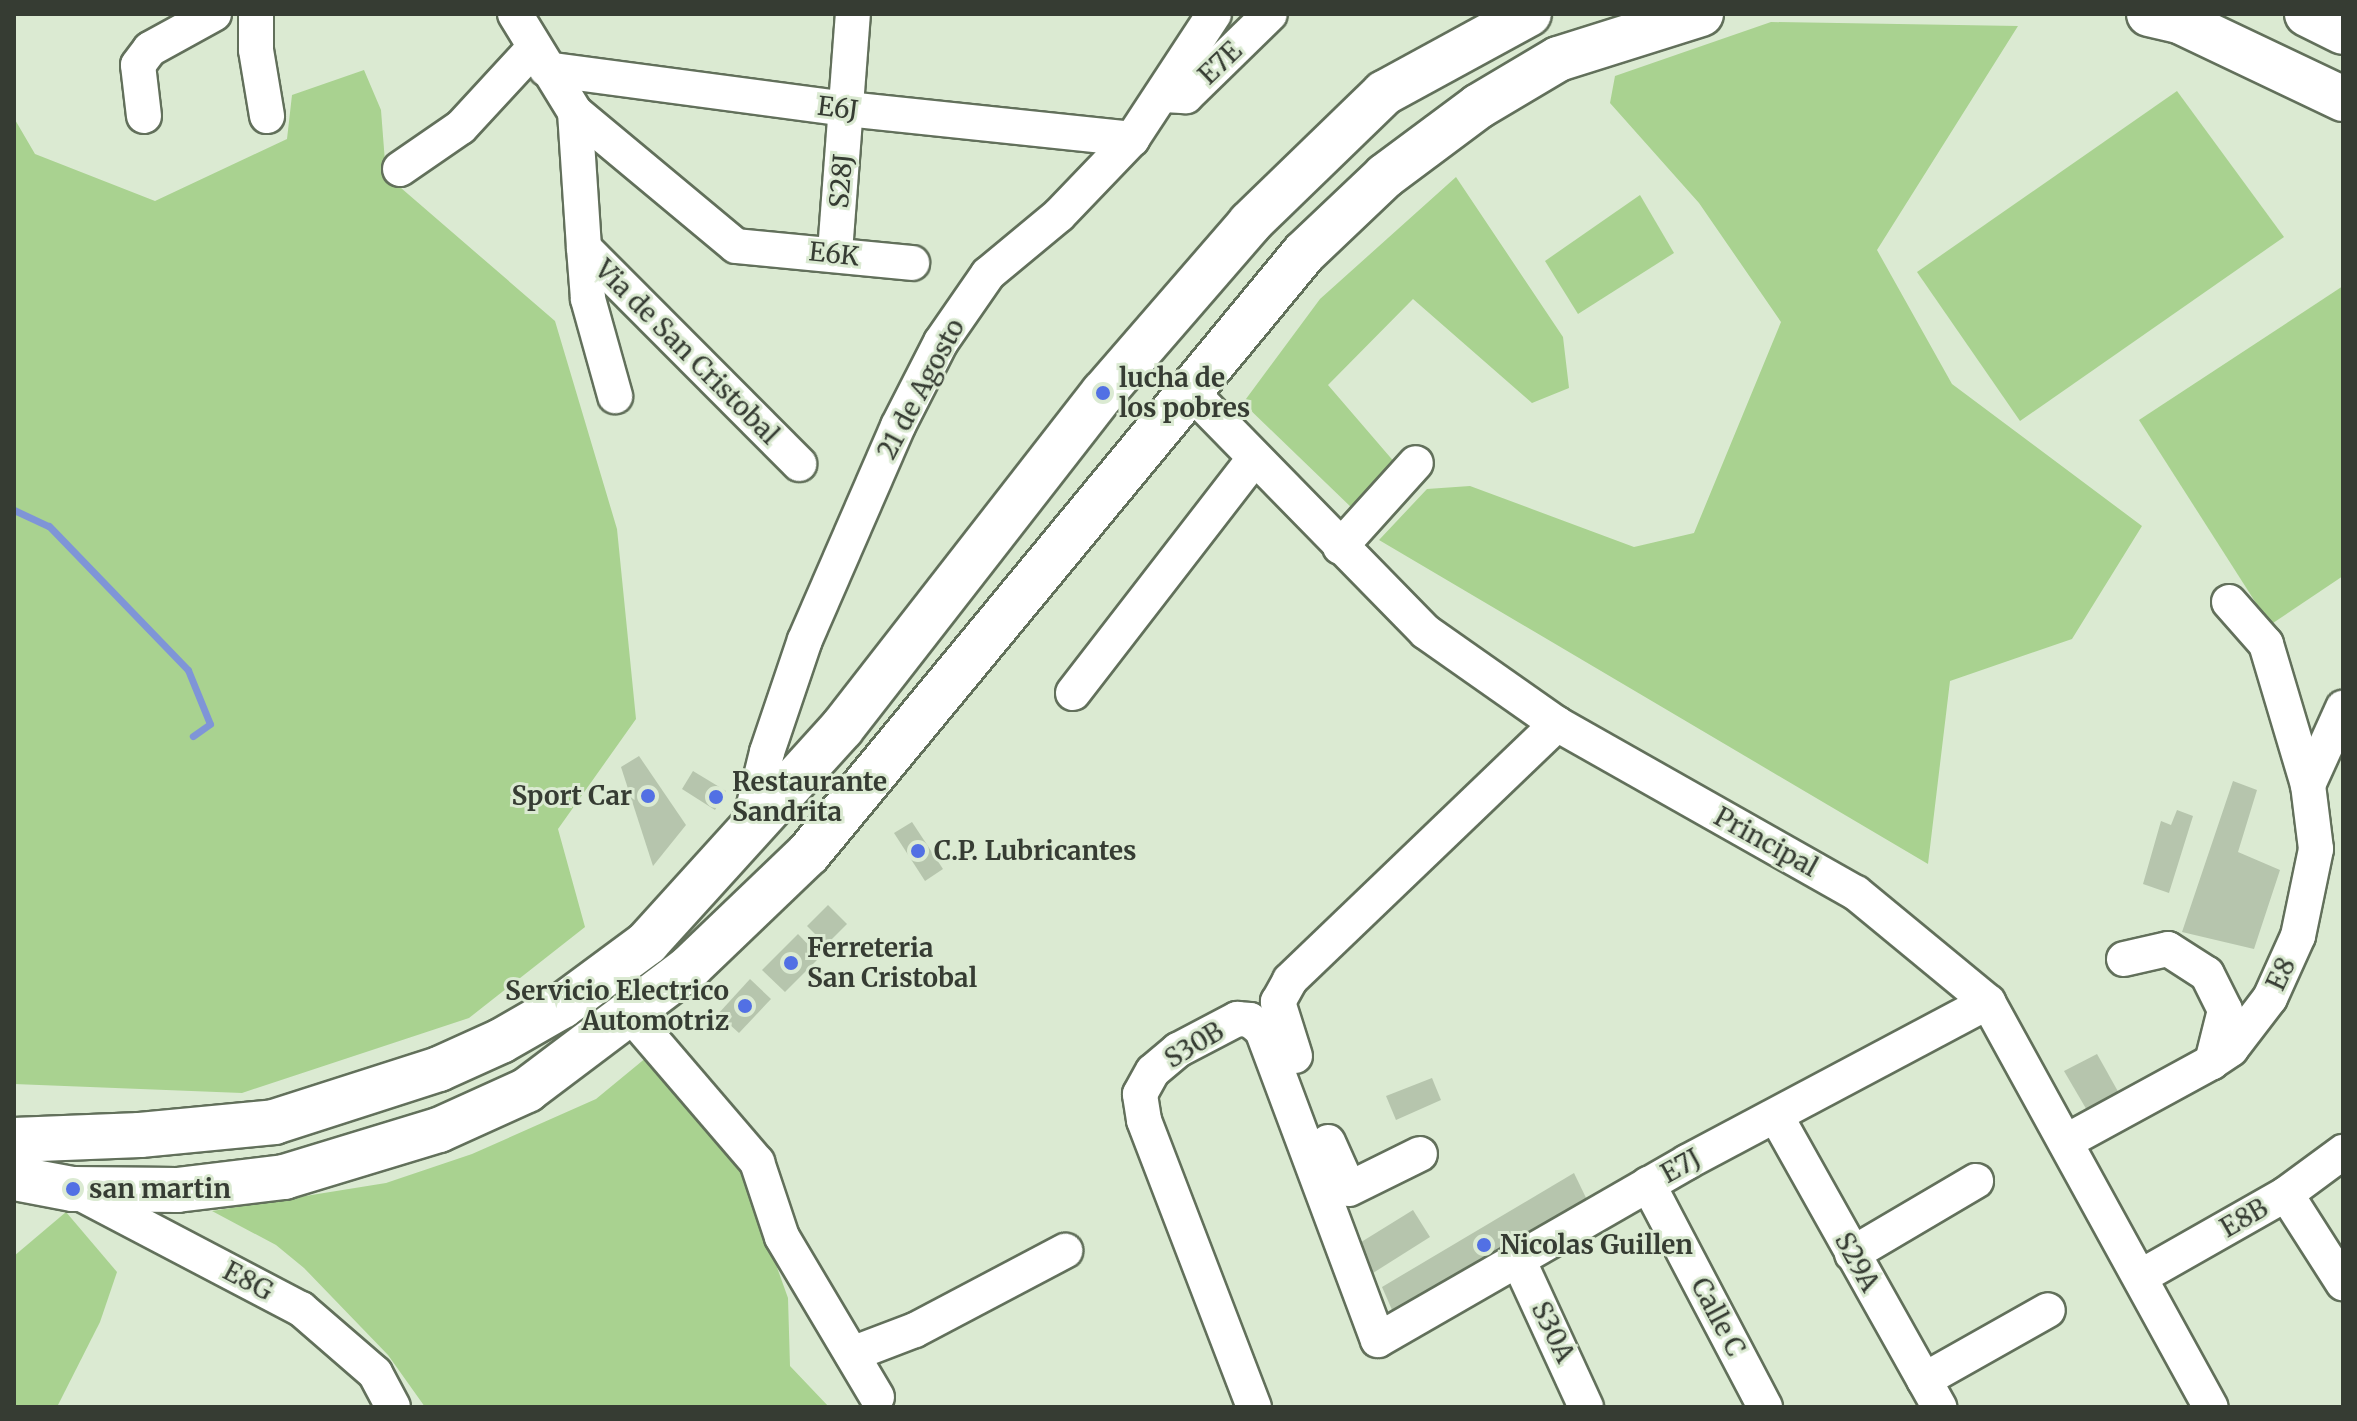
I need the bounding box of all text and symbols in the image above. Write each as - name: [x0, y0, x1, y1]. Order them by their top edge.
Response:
- street label: E7E: [1192, 35, 1248, 91]
- street label: E6J: [816, 90, 860, 126]
- street label: S28J: [823, 152, 859, 210]
- street label: E6K: [807, 236, 861, 272]
- street label: Via de San Cristobal: [589, 254, 785, 450]
- street label: 21 de Agosto: [871, 313, 971, 465]
- place label: lucha de los pobres: [1119, 362, 1250, 424]
- marker: lucha de los pobres: [1094, 384, 1112, 402]
- place label: Restaurante Sandrita: [732, 766, 887, 828]
- place label: Sport Car: [512, 780, 632, 812]
- marker: Sport Car: [639, 787, 657, 805]
- marker: Restaurante Sandrita: [707, 788, 725, 806]
- street label: Principal: [1709, 801, 1823, 883]
- place label: C.P. Lubricantes: [934, 835, 1136, 867]
- marker: C.P. Lubricantes: [909, 842, 927, 860]
- place label: Ferreteria San Cristobal: [807, 932, 977, 994]
- street label: E8: [2260, 953, 2302, 995]
- marker: Ferreteria San Cristobal: [782, 954, 800, 972]
- place label: Servicio Electrico Automotriz: [505, 975, 729, 1036]
- marker: Servicio Electrico Automotriz: [736, 997, 754, 1015]
- street label: S30B: [1159, 1015, 1229, 1075]
- street label: E7J: [1656, 1142, 1706, 1190]
- place label: san martin: [89, 1173, 231, 1205]
- marker: san martin: [64, 1180, 82, 1198]
- street label: E8B: [2215, 1192, 2273, 1244]
- street label: S29A: [1828, 1227, 1886, 1297]
- place label: Nicolas Guillen: [1500, 1229, 1693, 1261]
- marker: Nicolas Guillen: [1475, 1236, 1493, 1254]
- street label: E8G: [218, 1255, 278, 1307]
- street label: Calle C: [1684, 1273, 1752, 1361]
- street label: S30A: [1525, 1296, 1581, 1368]

